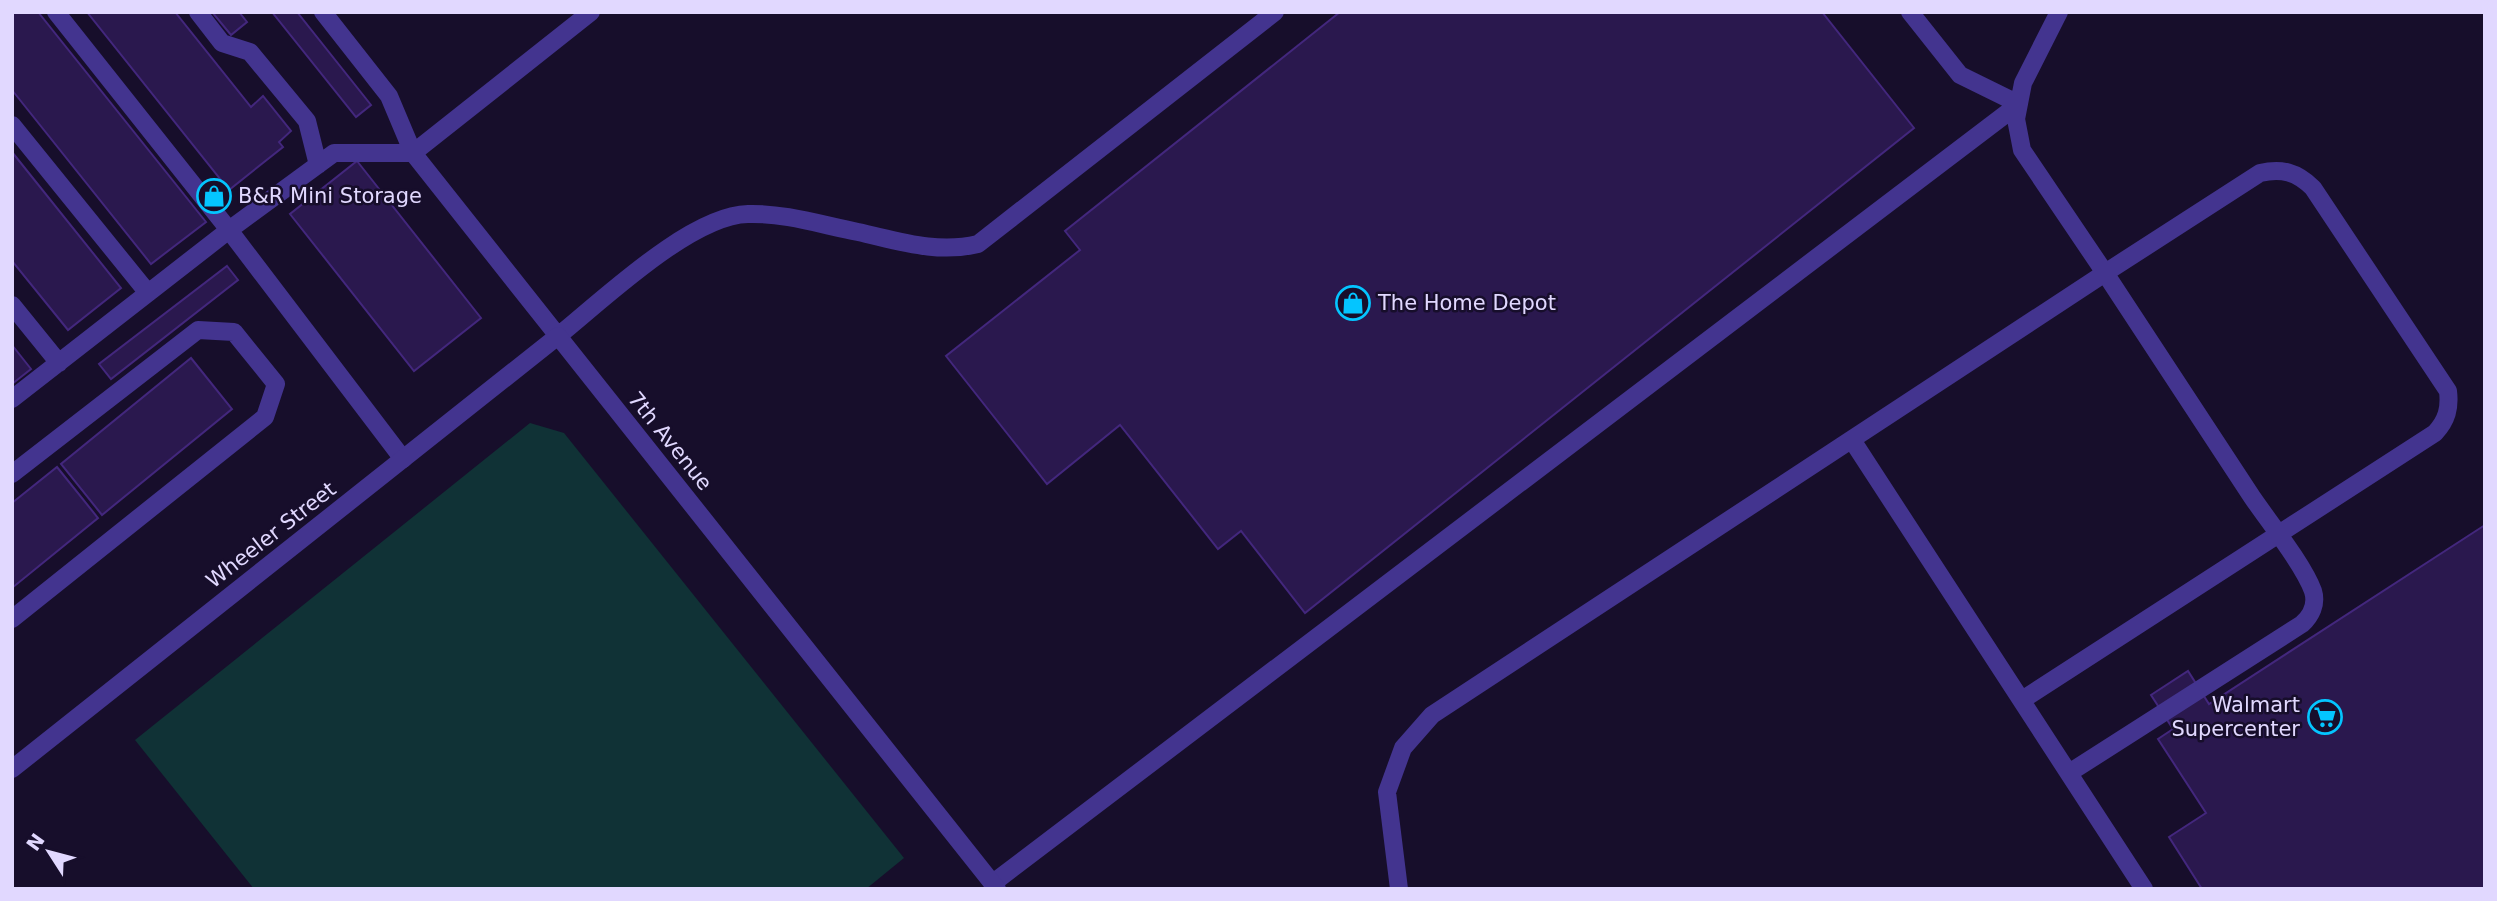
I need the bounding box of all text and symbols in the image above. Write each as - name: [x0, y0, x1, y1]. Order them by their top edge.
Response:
- shop icon: B&R Mini Storage: [195, 177, 233, 215]
- place label: B&R Mini Storage: [238, 184, 422, 208]
- shop icon: The Home Depot: [1334, 284, 1372, 322]
- place label: The Home Depot: [1377, 291, 1556, 315]
- street label: 7th Avenue: [623, 387, 717, 495]
- street label: Wheeler Street: [201, 477, 341, 593]
- place label: Walmart Supercenter: [2171, 693, 2300, 741]
- supermarket icon: Walmart Supercenter: [2306, 698, 2344, 736]
- north arrow: [14, 817, 84, 887]
- text: N: [22, 829, 49, 855]

